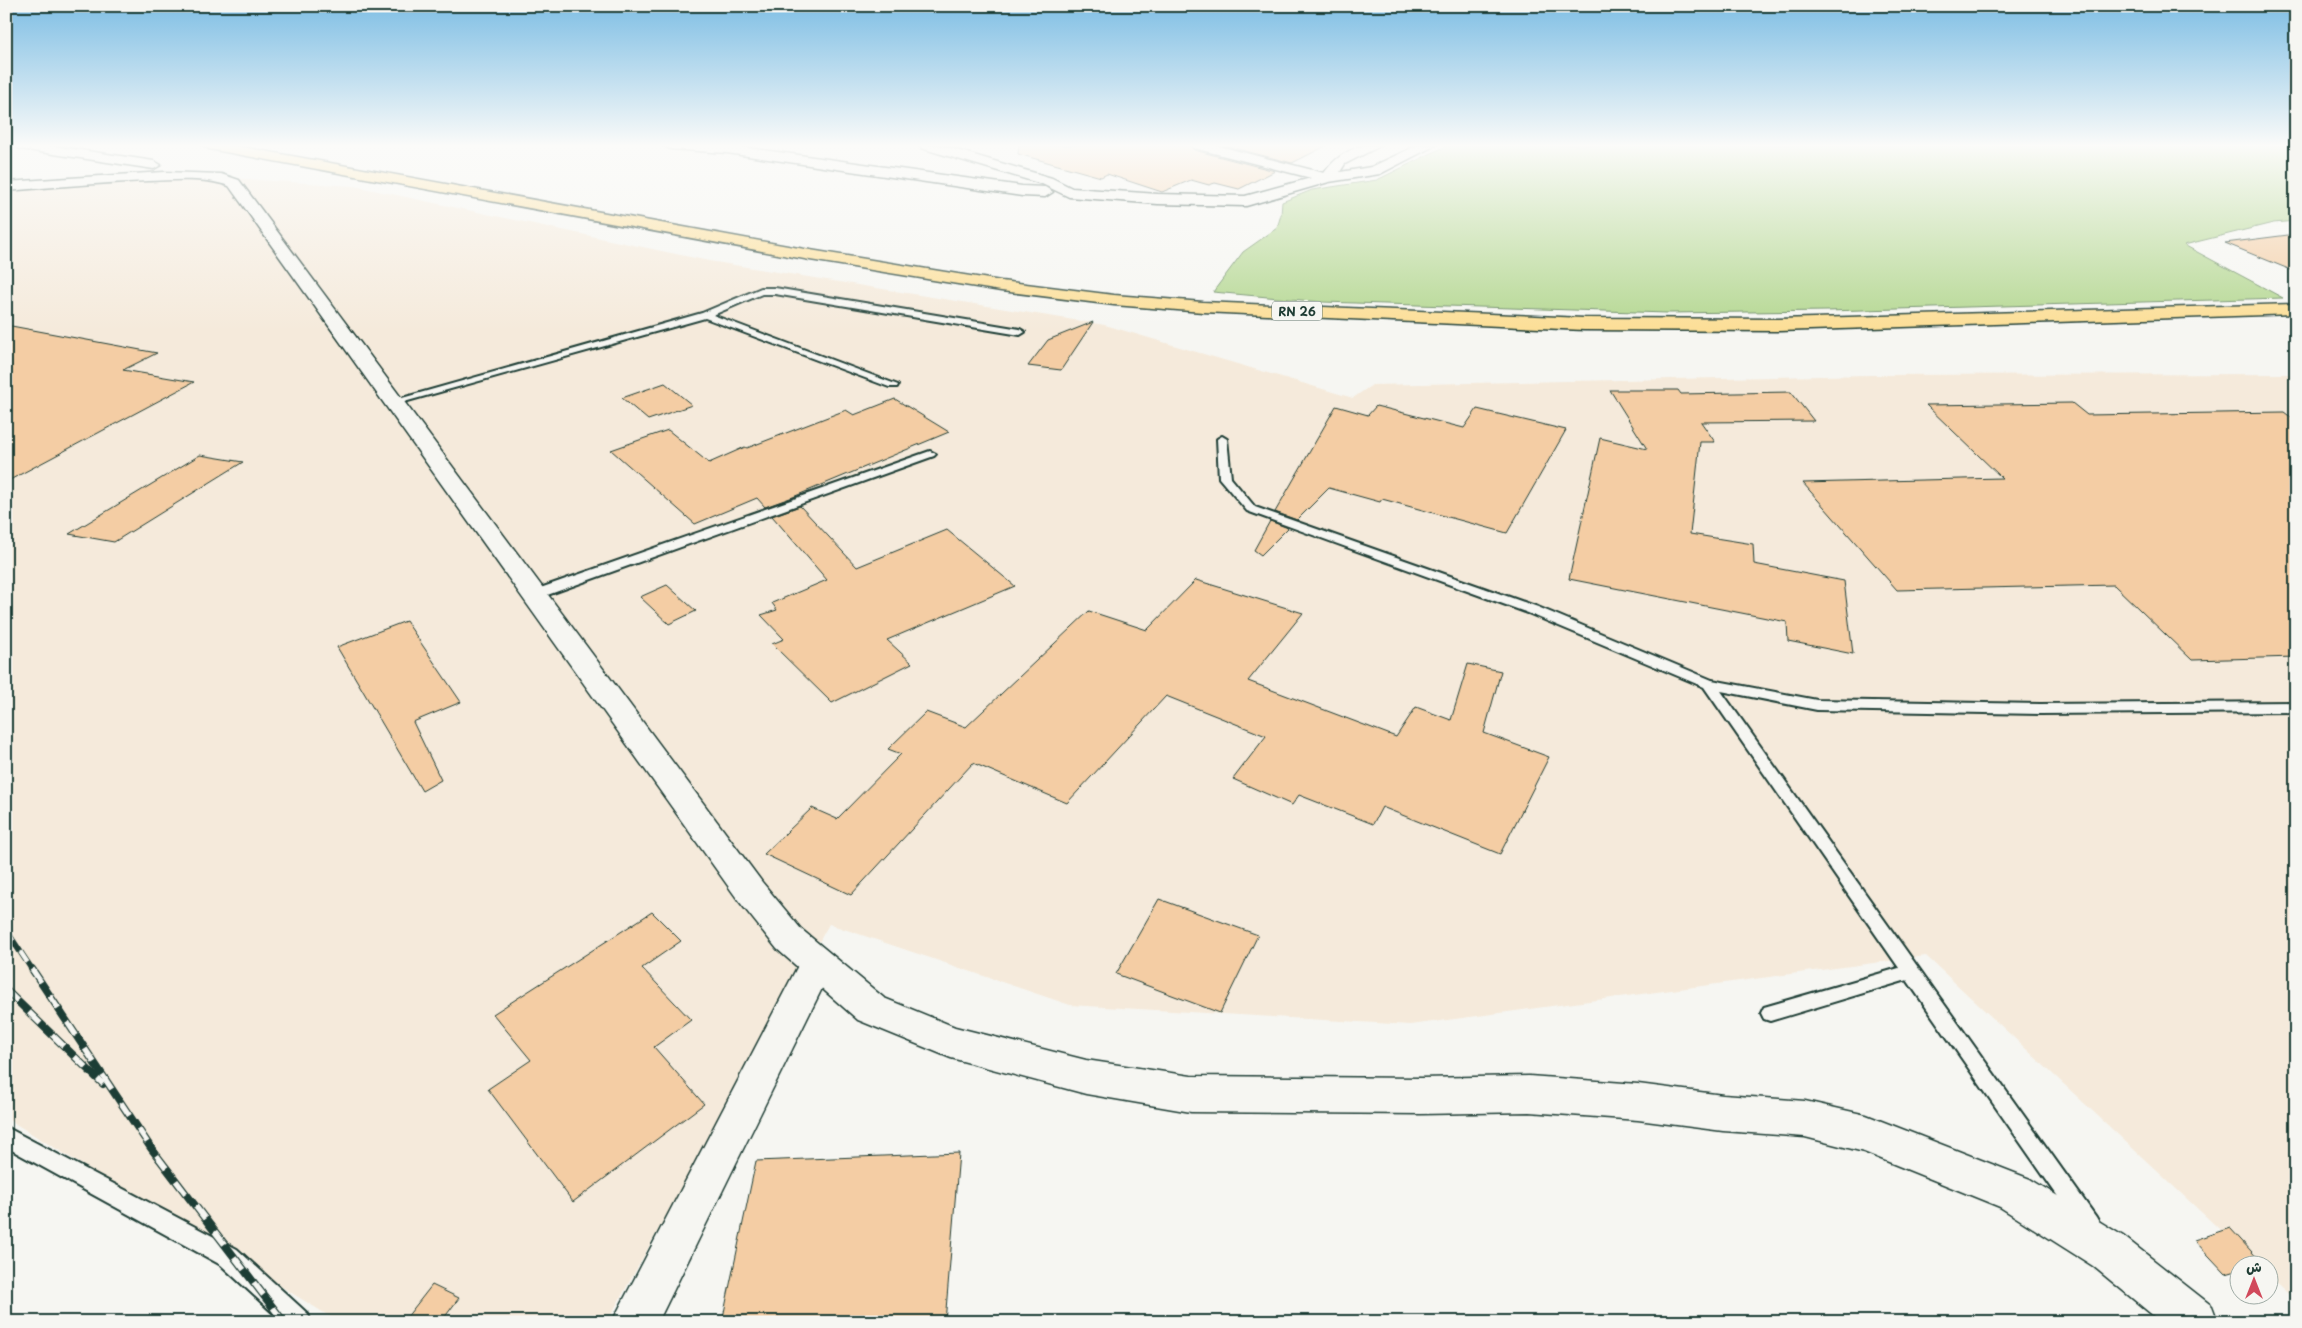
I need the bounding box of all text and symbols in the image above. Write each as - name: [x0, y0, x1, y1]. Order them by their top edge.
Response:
- road number: RN 26: [1272, 302, 1322, 321]
- north arrow: [2230, 1256, 2280, 1306]
- text: ش: [2246, 1256, 2262, 1277]

